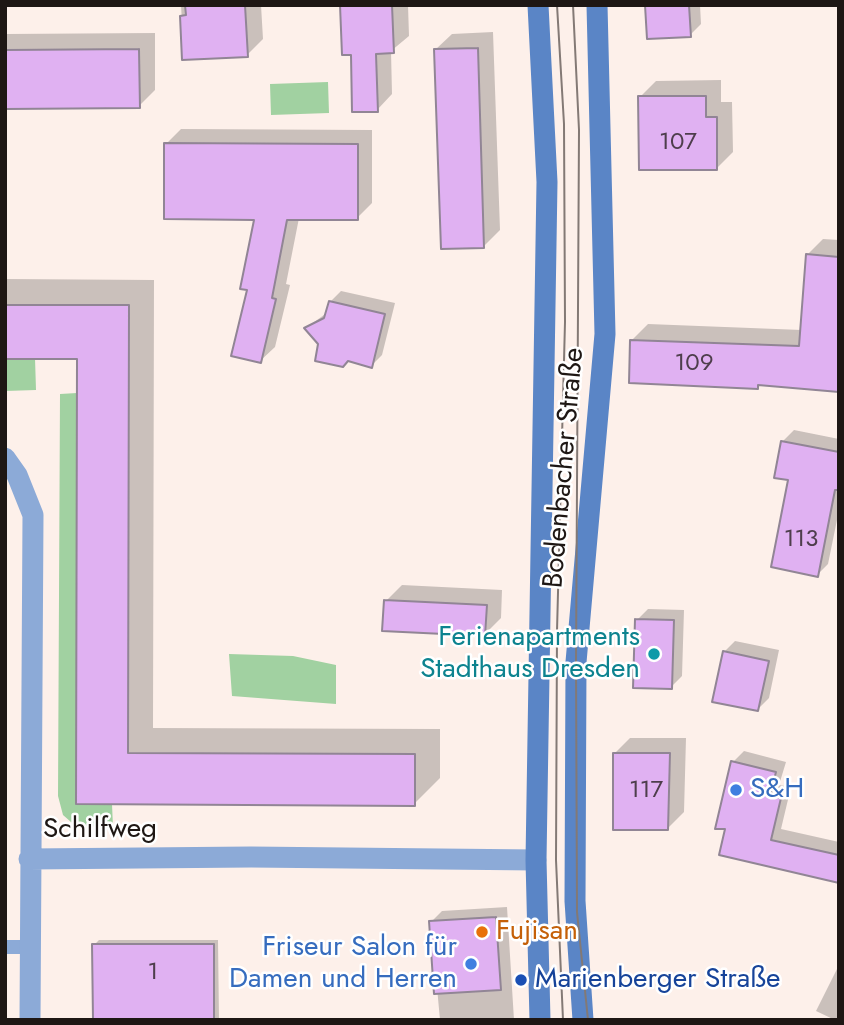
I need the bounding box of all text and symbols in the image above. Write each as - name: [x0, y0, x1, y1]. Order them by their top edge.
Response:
- house number: 107: [659, 129, 697, 157]
- street label: Bodenbacher Straße: [538, 346, 592, 590]
- house number: 109: [674, 350, 714, 378]
- house number: 113: [784, 526, 818, 554]
- place label: Ferienapartments Stadthaus Dresden: [420, 621, 640, 687]
- marker: Ferienapartments Stadthaus Dresden: [646, 646, 662, 662]
- place label: S&H: [750, 773, 804, 807]
- house number: 117: [629, 777, 663, 805]
- marker: S&H: [728, 782, 744, 798]
- street label: Schilfweg: [43, 813, 157, 847]
- place label: Fujisan: [496, 915, 578, 949]
- marker: Fujisan: [474, 924, 490, 940]
- place label: Friseur Salon für Damen und Herren: [229, 931, 457, 997]
- marker: Friseur Salon für Damen und Herren: [463, 956, 479, 972]
- house number: 1: [148, 959, 158, 987]
- place label: Marienberger Straße: [535, 963, 780, 997]
- marker: Marienberger Straße: [513, 972, 529, 988]

